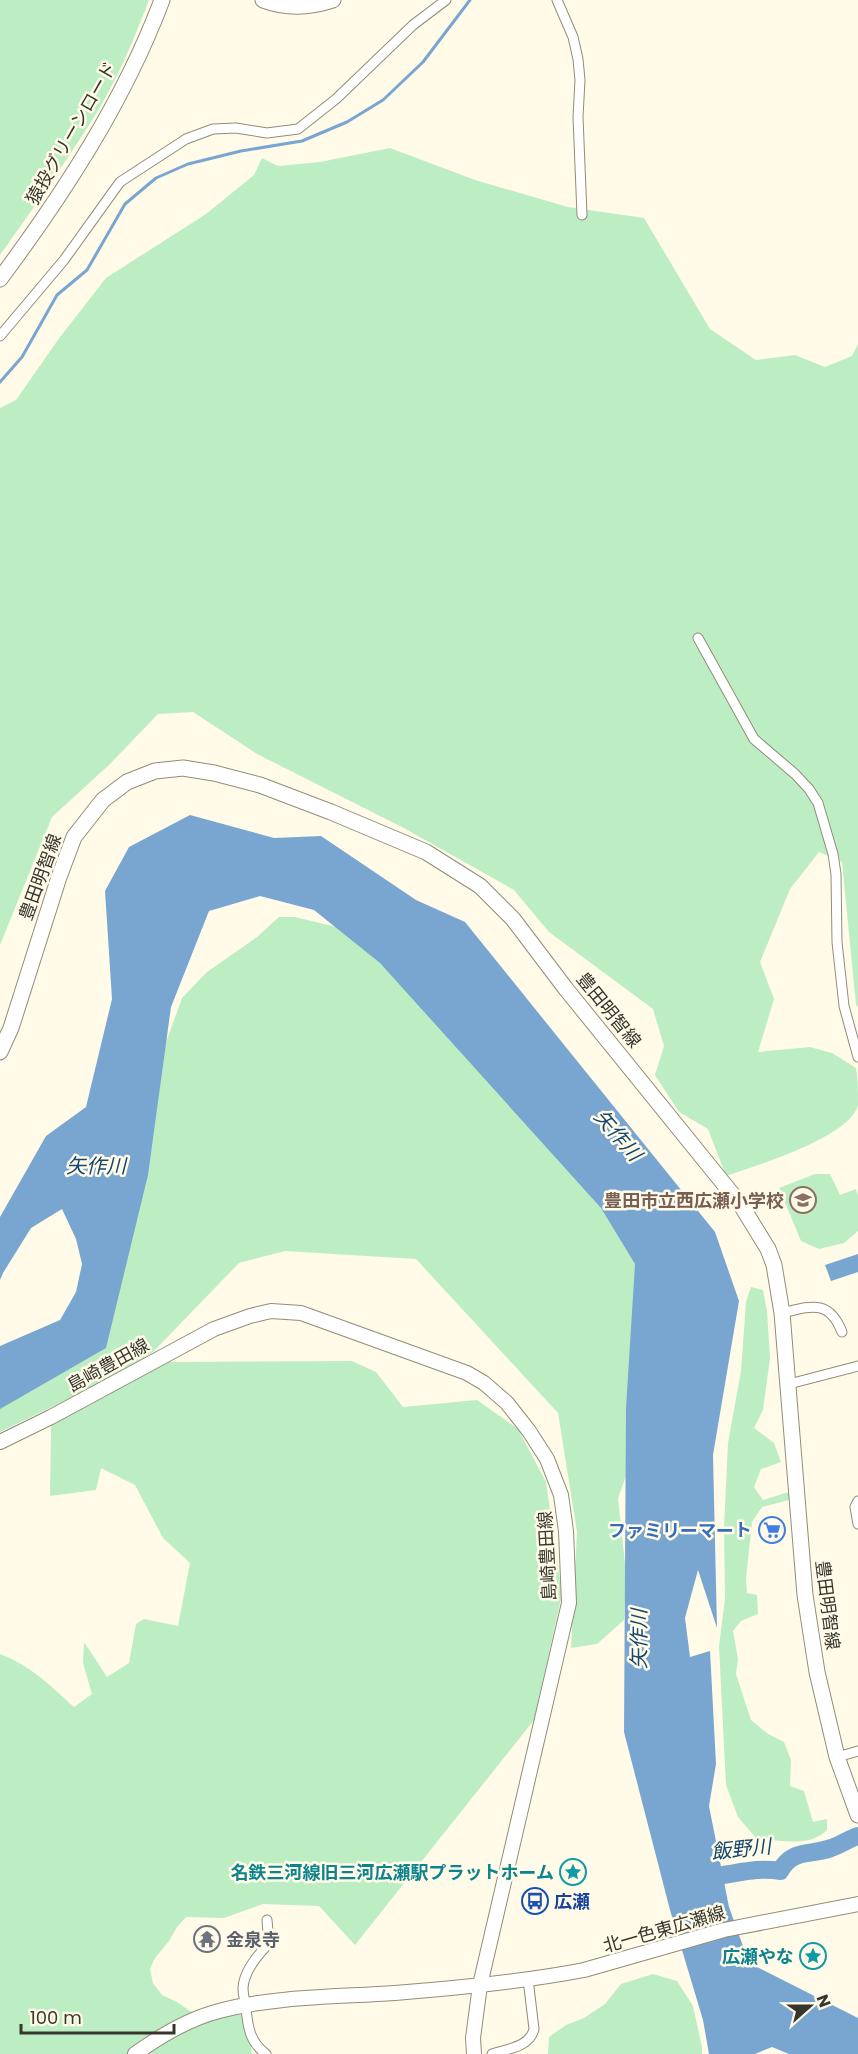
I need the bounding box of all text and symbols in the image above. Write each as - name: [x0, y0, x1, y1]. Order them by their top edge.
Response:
- street label: 猿投グリーンロード: [20, 57, 122, 209]
- street label: 豊田明智線: [13, 830, 67, 924]
- street label: 豊田明智線: [571, 967, 647, 1053]
- water label: 矢作川: [588, 1103, 650, 1168]
- water label: 矢作川: [66, 1152, 128, 1180]
- school or university icon: 豊田市立西広瀬小学校: [788, 1185, 818, 1215]
- place label: 豊田市立西広瀬小学校: [604, 1188, 784, 1213]
- street label: 島崎豊田線: [63, 1332, 153, 1398]
- street label: 島崎豊田線: [532, 1510, 562, 1602]
- supermarket icon: ファミリーマート: [757, 1515, 787, 1545]
- place label: ファミリーマート: [608, 1518, 752, 1543]
- street label: 豊田明智線: [810, 1559, 846, 1651]
- water label: 矢作川: [625, 1607, 653, 1669]
- water label: 飯野川: [710, 1832, 774, 1866]
- place icon: 名鉄三河線旧三河広瀬駅プラットホーム: [558, 1857, 588, 1887]
- place label: 名鉄三河線旧三河広瀬駅プラットホーム: [231, 1860, 554, 1885]
- bus stop icon: 広瀬: [520, 1886, 550, 1916]
- place label: 広瀬: [554, 1889, 590, 1914]
- street label: 北一色東広瀬線: [600, 1900, 728, 1958]
- temple icon: 金泉寺: [192, 1924, 222, 1954]
- place label: 金泉寺: [226, 1927, 280, 1952]
- place icon: 広瀬やな: [798, 1941, 828, 1971]
- place label: 広瀬やな: [722, 1944, 794, 1969]
- north arrow: [780, 1976, 840, 2036]
- text: N: [811, 1991, 836, 2011]
- scale bar: [21, 1997, 174, 2035]
- text: 100 m: [30, 2005, 82, 2030]

